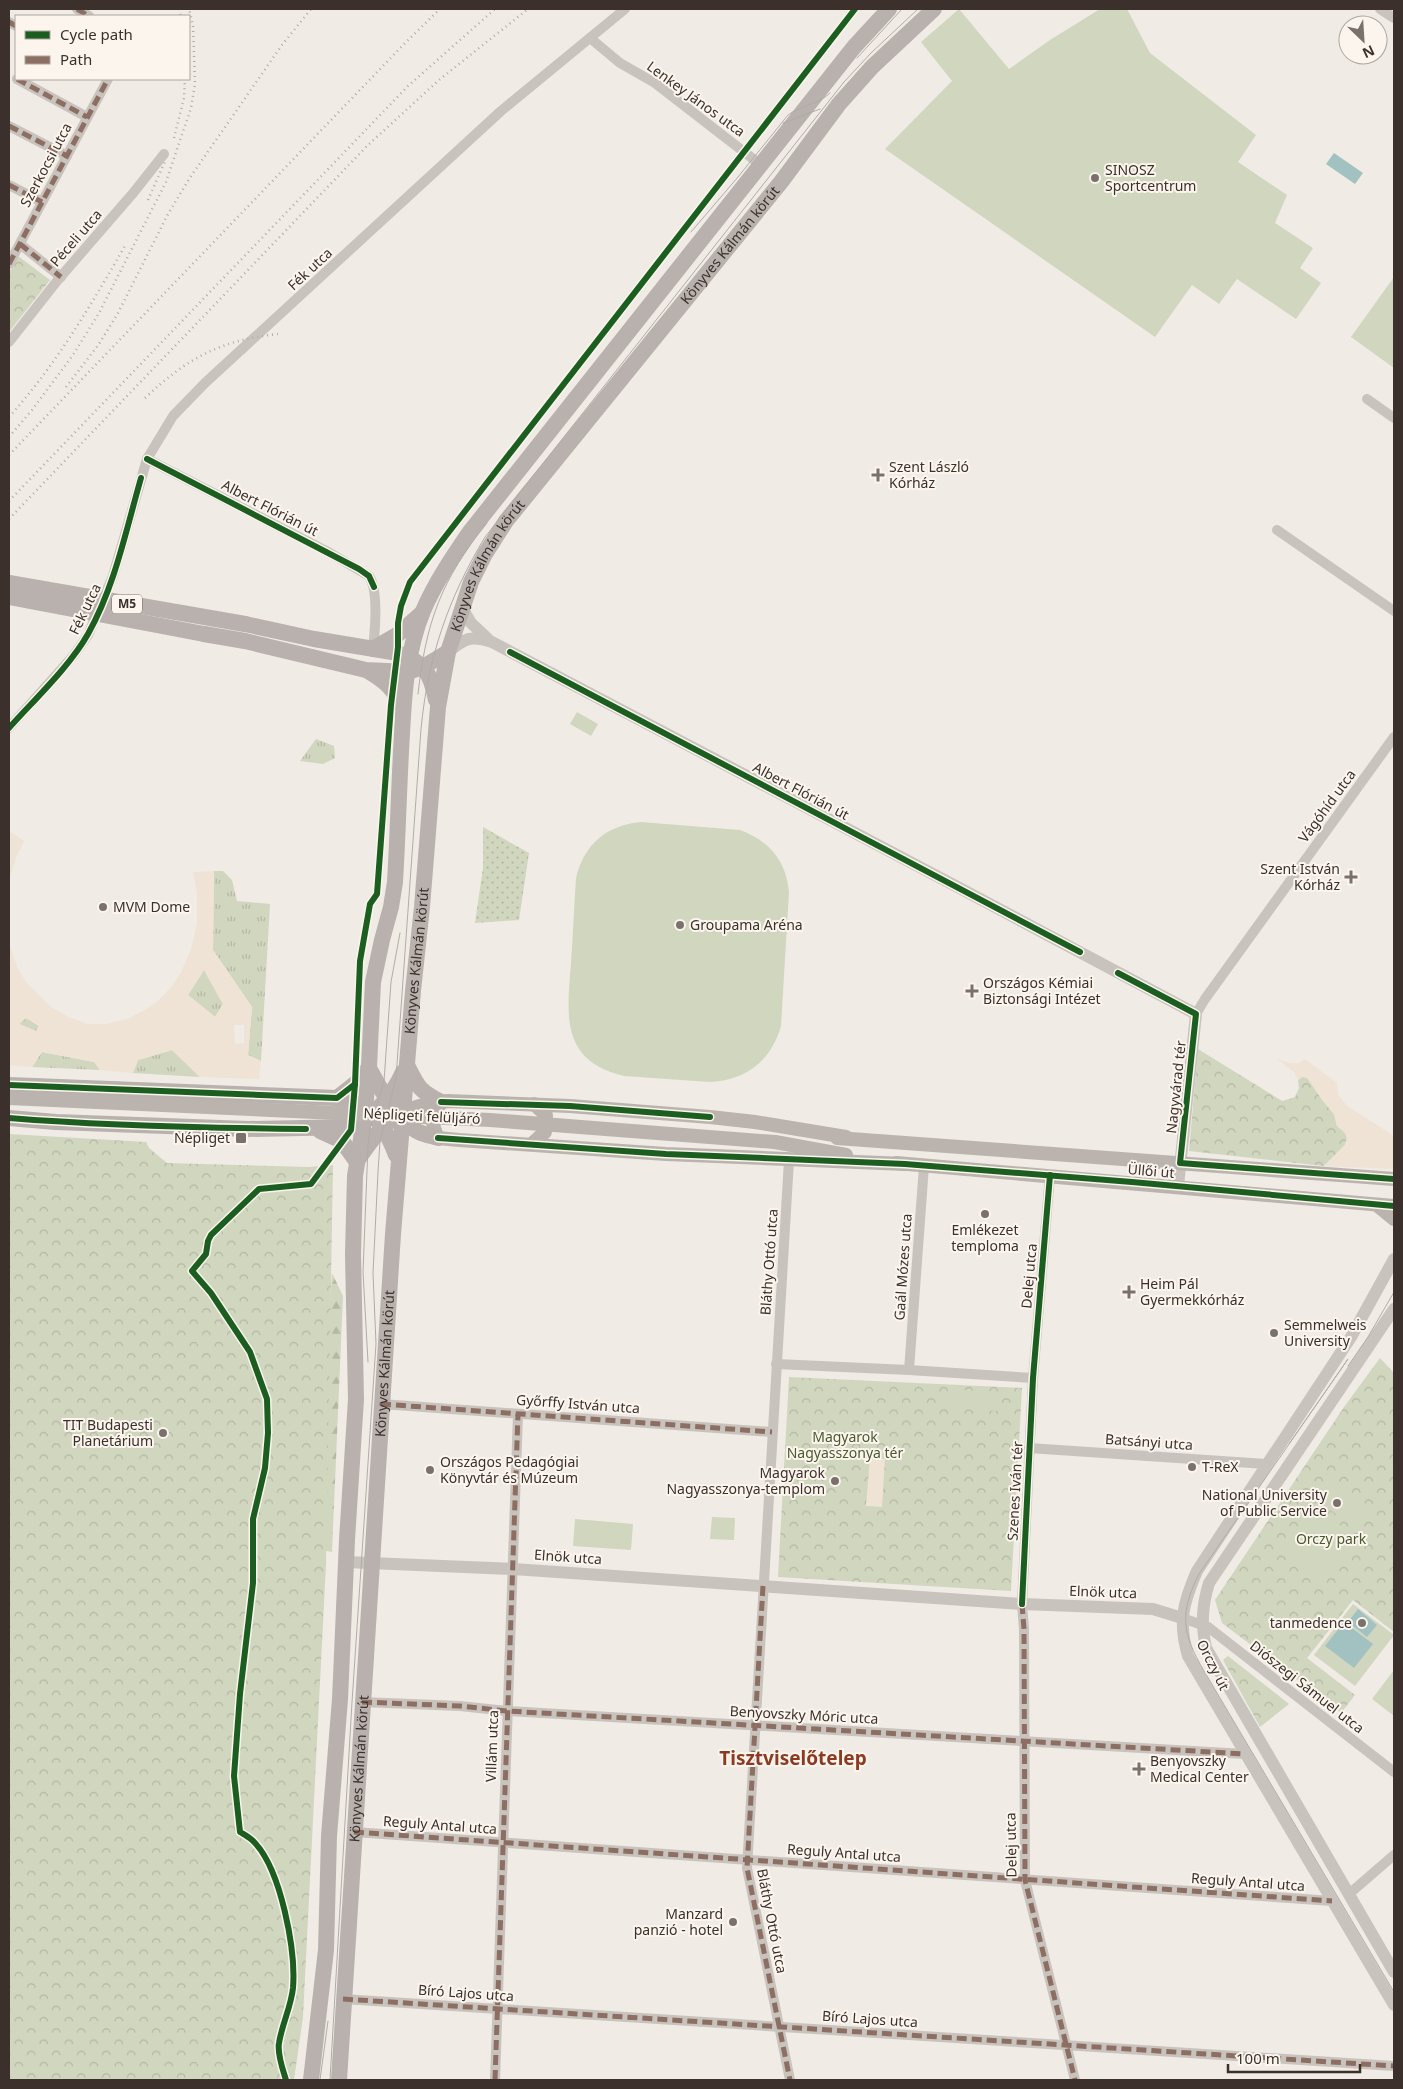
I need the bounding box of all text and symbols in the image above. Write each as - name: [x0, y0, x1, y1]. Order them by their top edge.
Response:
- legend: [15, 15, 190, 80]
- north arrow: [1338, 15, 1388, 65]
- text: Cycle path: [60, 24, 133, 44]
- text: N: [1360, 41, 1378, 63]
- text: Path: [60, 49, 92, 69]
- street label: Lenkey János utca: [643, 56, 749, 141]
- street label: Szerkocsi utca: [15, 119, 76, 210]
- place label: SINOSZ Sportcentrum: [1105, 160, 1196, 195]
- marker: SINOSZ Sportcentrum: [1089, 172, 1101, 184]
- street label: Könyves Kálmán körút: [676, 182, 783, 308]
- street label: Péceli utca: [45, 205, 106, 270]
- street label: Fék utca: [283, 243, 336, 294]
- place label: Szent László Kórház: [889, 457, 969, 492]
- marker: Szent László Kórház: [871, 468, 885, 482]
- street label: Albert Flórián út: [219, 475, 322, 540]
- street label: Könyves Kálmán körút: [445, 495, 529, 634]
- street label: Fék utca: [64, 580, 105, 637]
- road number: M5: [112, 594, 142, 614]
- street label: Albert Flórián út: [750, 757, 853, 824]
- street label: Vágóhíd utca: [1294, 765, 1360, 846]
- place label: Szent István Kórház: [1260, 859, 1340, 894]
- marker: Szent István Kórház: [1344, 870, 1358, 884]
- street label: Könyves Kálmán körút: [399, 887, 433, 1035]
- place label: MVM Dome: [113, 897, 190, 916]
- marker: MVM Dome: [97, 901, 109, 913]
- place label: Groupama Aréna: [690, 915, 803, 934]
- marker: Groupama Aréna: [674, 919, 686, 931]
- place label: Országos Kémiai Biztonsági Intézet: [983, 973, 1101, 1008]
- marker: Országos Kémiai Biztonsági Intézet: [965, 984, 979, 998]
- street label: Nagyvárad tér: [1161, 1039, 1190, 1134]
- street label: Népligeti felüljáró: [363, 1103, 481, 1128]
- place label: Népliget: [174, 1128, 230, 1147]
- marker: Népliget: [234, 1131, 248, 1145]
- street label: Üllői út: [1127, 1159, 1175, 1182]
- street label: Bláthy Ottó utca: [755, 1208, 782, 1316]
- marker: Emlékezet temploma: [979, 1208, 991, 1220]
- street label: Gaál Mózes utca: [889, 1213, 916, 1321]
- place label: Emlékezet temploma: [951, 1220, 1019, 1255]
- street label: Delej utca: [1016, 1243, 1041, 1309]
- place label: Heim Pál Gyermekkórház: [1140, 1274, 1245, 1309]
- marker: Heim Pál Gyermekkórház: [1122, 1285, 1136, 1299]
- street label: Könyves Kálmán körút: [370, 1289, 398, 1437]
- place label: Semmelweis University: [1284, 1315, 1367, 1350]
- marker: Semmelweis University: [1268, 1327, 1280, 1339]
- street label: Győrffy István utca: [515, 1390, 641, 1417]
- place label: TIT Budapesti Planetárium: [63, 1415, 153, 1450]
- marker: TIT Budapesti Planetárium: [157, 1427, 169, 1439]
- park label: Magyarok Nagyasszonya tér: [787, 1427, 904, 1462]
- street label: Batsányi utca: [1105, 1429, 1194, 1454]
- street label: Szenes Iván tér: [1002, 1440, 1027, 1541]
- place label: Országos Pedagógiai Könyvtár és Múzeum: [440, 1452, 579, 1487]
- place label: T-ReX: [1202, 1457, 1239, 1476]
- marker: T-ReX: [1186, 1461, 1198, 1473]
- place label: Magyarok Nagyasszonya-templom: [666, 1463, 826, 1498]
- marker: Országos Pedagógiai Könyvtár és Múzeum: [424, 1464, 436, 1476]
- marker: Magyarok Nagyasszonya-templom: [829, 1475, 841, 1487]
- place label: National University of Public Service: [1202, 1485, 1328, 1520]
- marker: National University of Public Service: [1331, 1497, 1343, 1509]
- park label: Orczy park: [1296, 1529, 1367, 1548]
- street label: Elnök utca: [533, 1545, 603, 1568]
- street label: Elnök utca: [1069, 1581, 1137, 1602]
- place label: tanmedence: [1270, 1613, 1352, 1632]
- marker: tanmedence: [1356, 1617, 1368, 1629]
- street label: Orczy út: [1193, 1636, 1234, 1693]
- street label: Diószegi Sámuel utca: [1246, 1636, 1368, 1737]
- street label: Könyves Kálmán körút: [344, 1695, 373, 1843]
- street label: Benyovszky Móric utca: [729, 1701, 879, 1728]
- street label: Villám utca: [481, 1710, 502, 1782]
- district label: Tisztviselőtelep: [719, 1745, 867, 1771]
- place label: Benyovszky Medical Center: [1150, 1751, 1249, 1786]
- marker: Benyovszky Medical Center: [1132, 1762, 1146, 1776]
- street label: Reguly Antal utca: [382, 1811, 498, 1838]
- street label: Delej utca: [1000, 1812, 1021, 1878]
- street label: Reguly Antal utca: [786, 1839, 902, 1866]
- street label: Bláthy Ottó utca: [753, 1867, 792, 1975]
- street label: Reguly Antal utca: [1190, 1868, 1306, 1895]
- place label: Manzard panzió - hotel: [634, 1904, 723, 1939]
- marker: Manzard panzió - hotel: [727, 1916, 739, 1928]
- street label: Bíró Lajos utca: [417, 1980, 515, 2005]
- street label: Bíró Lajos utca: [821, 2006, 919, 2031]
- scale bar: [1228, 2042, 1360, 2074]
- text: 100 m: [1236, 2048, 1280, 2068]

